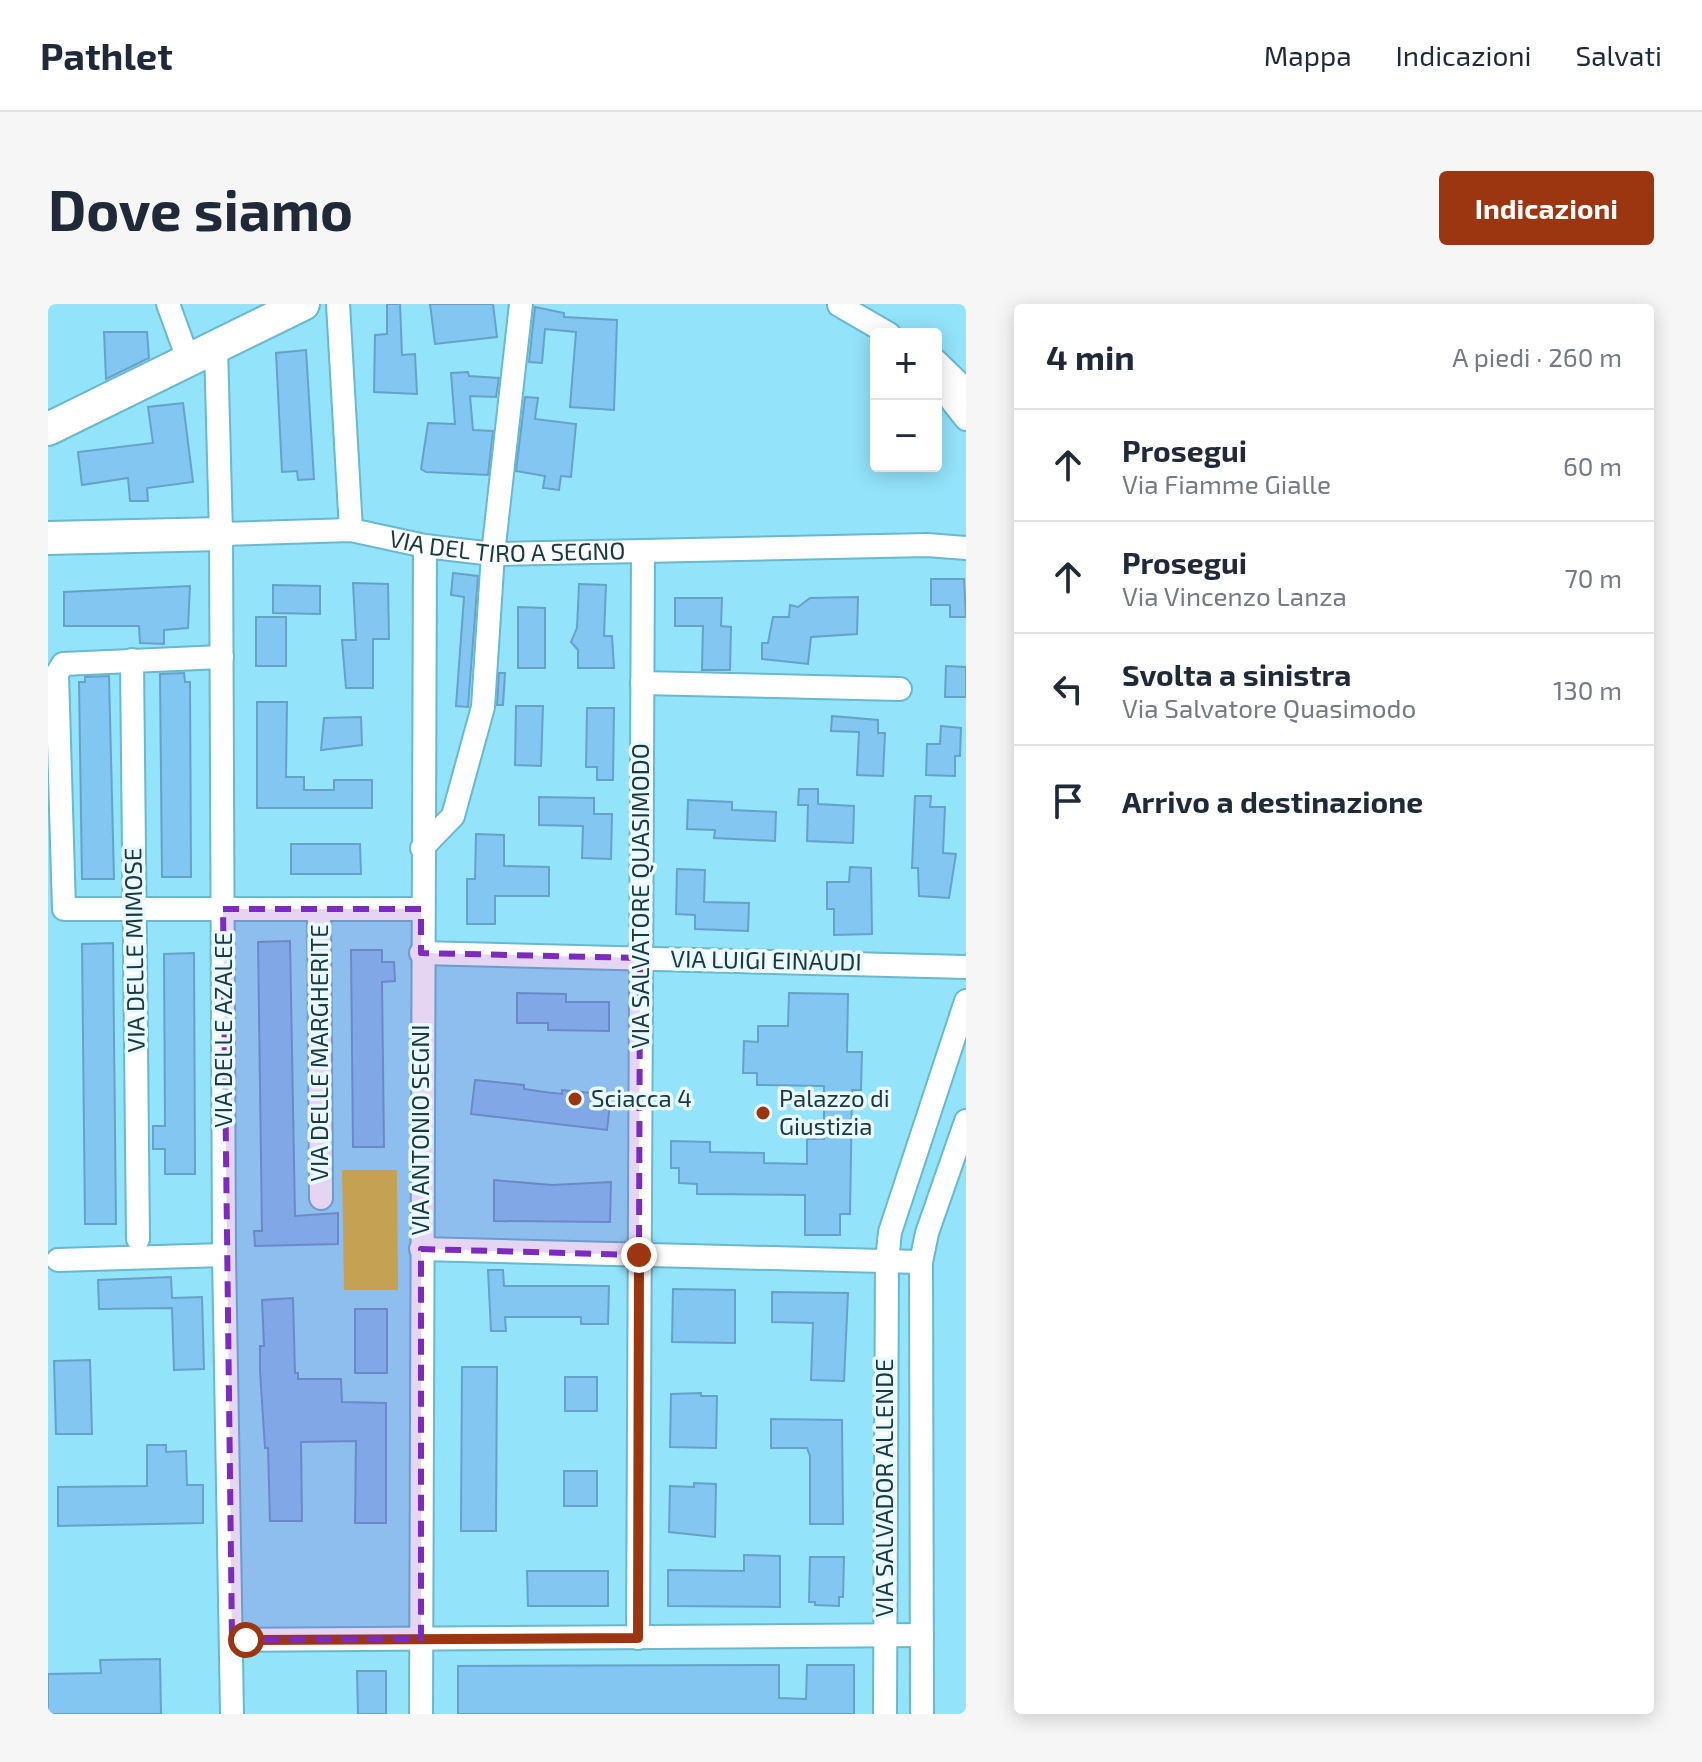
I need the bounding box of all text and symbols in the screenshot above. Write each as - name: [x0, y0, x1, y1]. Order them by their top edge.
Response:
- text: Pathlet: [40, 32, 173, 78]
- text: Mappa: [1264, 38, 1352, 72]
- text: Indicazioni: [1396, 38, 1532, 72]
- text: Salvati: [1576, 38, 1662, 72]
- button: Indicazioni: [1439, 171, 1654, 245]
- text: Dove siamo: [48, 175, 353, 242]
- map controls: [870, 328, 942, 472]
- button: +: [870, 328, 942, 400]
- text: 4 min: [1046, 336, 1135, 377]
- text: A piedi · 260 m: [1452, 341, 1622, 372]
- button: −: [870, 400, 942, 472]
- text: Prosegui: [1122, 432, 1247, 468]
- icon: ahead: [1046, 443, 1090, 487]
- text: 60 m: [1563, 450, 1622, 481]
- text: Via Fiamme Gialle: [1122, 468, 1331, 499]
- street label: VIA DEL TIRO A SEGNO: [387, 523, 626, 567]
- text: Prosegui: [1122, 544, 1247, 580]
- icon: ahead: [1046, 555, 1090, 599]
- text: 70 m: [1564, 562, 1622, 593]
- text: Via Vincenzo Lanza: [1122, 580, 1347, 611]
- text: Svolta a sinistra: [1122, 656, 1351, 692]
- icon: left: [1046, 667, 1090, 711]
- text: 130 m: [1553, 674, 1622, 705]
- text: Via Salvatore Quasimodo: [1122, 692, 1416, 723]
- street label: VIA SALVATORE QUASIMODO: [625, 743, 654, 1049]
- icon: arrive: [1046, 779, 1090, 823]
- text: Arrivo a destinazione: [1122, 783, 1423, 819]
- street label: VIA DELLE MIMOSE: [117, 847, 150, 1053]
- street label: VIA DELLE MARGHERITE: [304, 924, 333, 1182]
- street label: VIA DELLE AZALEE: [208, 932, 237, 1128]
- street label: VIA LUIGI EINAUDI: [670, 943, 862, 976]
- street label: VIA ANTONIO SEGNI: [405, 1024, 434, 1236]
- place label: Sciacca 4: [591, 1083, 692, 1112]
- place label: Palazzo di Giustizia: [779, 1083, 890, 1140]
- marker: Sciacca 4: [566, 1090, 584, 1108]
- marker: Palazzo di Giustizia: [754, 1104, 772, 1122]
- route end: [621, 1237, 657, 1273]
- street label: VIA SALVADOR ALLENDE: [869, 1358, 898, 1618]
- route start: [228, 1622, 264, 1658]

